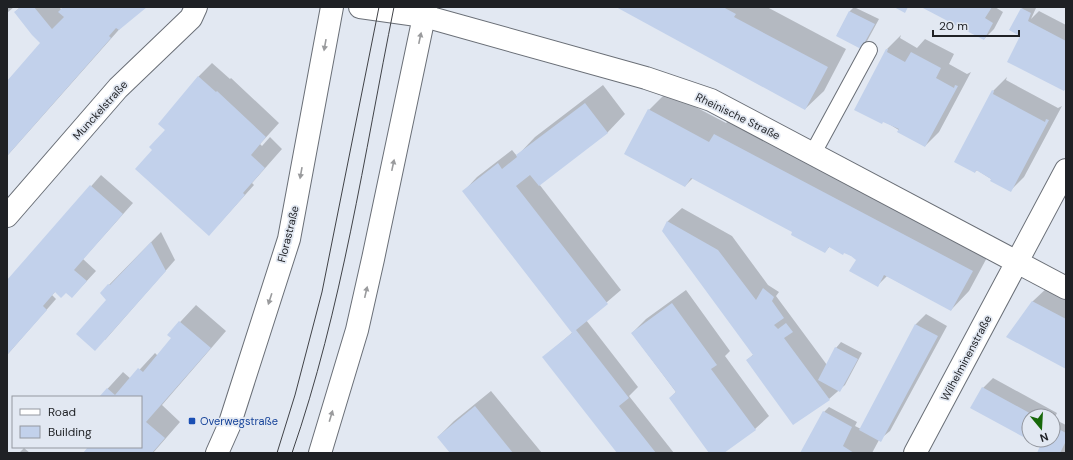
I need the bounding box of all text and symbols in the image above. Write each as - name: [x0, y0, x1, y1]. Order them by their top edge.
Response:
- scale bar: [933, 12, 1019, 38]
- text: 20 m: [939, 18, 968, 34]
- one-way arrow: [417, 31, 423, 44]
- one-way arrow: [321, 39, 327, 51]
- street label: Munckelstraße: [70, 77, 130, 143]
- street label: Rheinische Straße: [694, 90, 782, 142]
- one-way arrow: [390, 159, 396, 171]
- one-way arrow: [298, 167, 304, 179]
- street label: Florastraße: [274, 204, 302, 264]
- one-way arrow: [363, 286, 369, 298]
- one-way arrow: [266, 293, 272, 305]
- street label: Wilhelminenstraße: [937, 313, 995, 403]
- legend: [12, 396, 142, 448]
- text: Road: [48, 404, 76, 420]
- north arrow: [1021, 408, 1061, 448]
- one-way arrow: [328, 409, 334, 421]
- place label: Overwegstraße: [200, 414, 278, 428]
- marker: Overwegstraße: [187, 416, 197, 426]
- text: Building: [48, 424, 92, 440]
- text: N: [1038, 430, 1050, 445]

